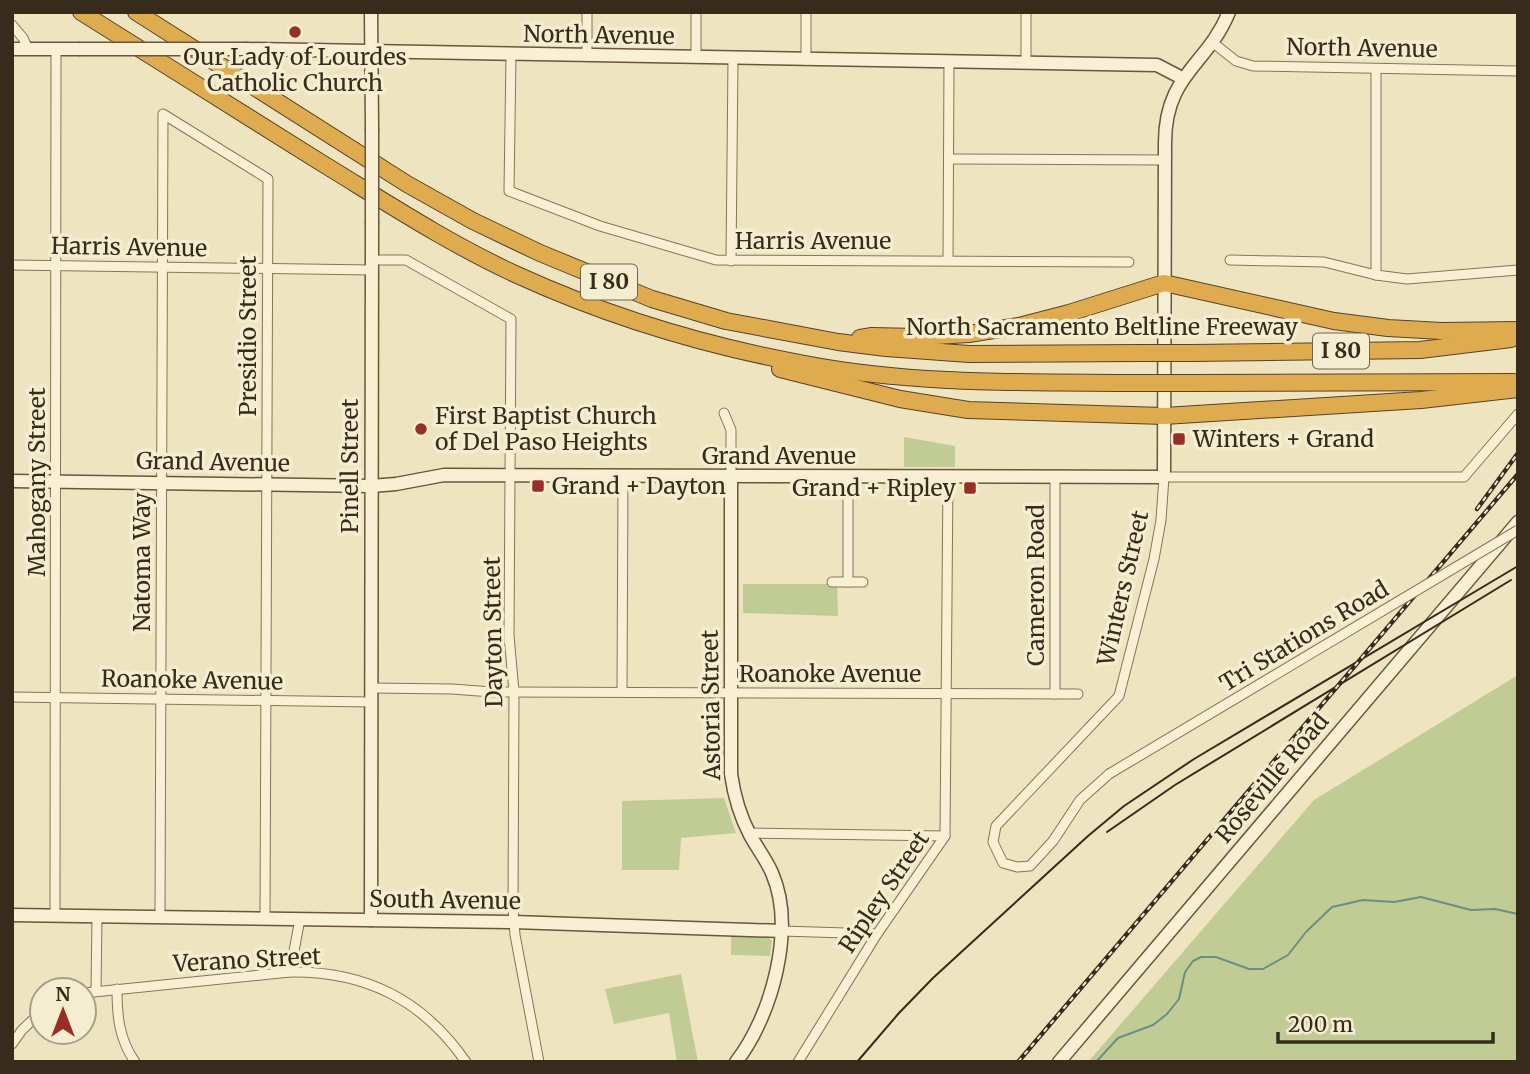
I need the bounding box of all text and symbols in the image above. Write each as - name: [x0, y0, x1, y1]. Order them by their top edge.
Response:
- street label: North Avenue: [523, 19, 675, 50]
- marker: Our Lady of Lourdes Catholic Church: [287, 24, 303, 40]
- street label: North Avenue: [1286, 32, 1438, 63]
- place label: Our Lady of Lourdes Catholic Church: [183, 42, 407, 97]
- street label: Harris Avenue: [735, 226, 891, 255]
- street label: Harris Avenue: [51, 231, 207, 262]
- street label: Presidio Street: [233, 255, 262, 417]
- road number: I 80: [581, 264, 637, 300]
- street label: North Sacramento Beltline Freeway: [906, 312, 1299, 341]
- road number: I 80: [1313, 334, 1369, 368]
- street label: Mahogany Street: [22, 387, 51, 577]
- street label: Pinell Street: [335, 399, 364, 533]
- place label: First Baptist Church of Del Paso Heights: [435, 401, 657, 456]
- marker: First Baptist Church of Del Paso Heights: [413, 421, 429, 437]
- place label: Winters + Grand: [1192, 424, 1374, 453]
- marker: Winters + Grand: [1171, 431, 1187, 447]
- street label: Grand Avenue: [702, 441, 856, 470]
- street label: Grand Avenue: [136, 446, 290, 477]
- place label: Grand + Dayton: [552, 471, 726, 500]
- place label: Grand + Ripley: [792, 473, 957, 502]
- marker: Grand + Dayton: [530, 478, 546, 494]
- marker: Grand + Ripley: [962, 480, 978, 496]
- street label: Natoma Way: [127, 492, 156, 632]
- street label: Cameron Road: [1021, 504, 1050, 666]
- street label: Winters Street: [1090, 508, 1154, 669]
- street label: Dayton Street: [477, 556, 508, 708]
- street label: Tri Stations Road: [1214, 574, 1393, 697]
- street label: Astoria Street: [695, 629, 726, 782]
- street label: Roanoke Avenue: [739, 659, 921, 688]
- street label: Roanoke Avenue: [101, 663, 283, 696]
- street label: Roseville Road: [1209, 707, 1335, 849]
- street label: Ripley Street: [832, 825, 935, 958]
- street label: South Avenue: [369, 884, 521, 915]
- street label: Verano Street: [171, 941, 322, 978]
- north arrow: [28, 976, 98, 1046]
- text: N: [55, 982, 71, 1006]
- scale bar: [1278, 1000, 1493, 1044]
- text: 200 m: [1288, 1011, 1353, 1038]

